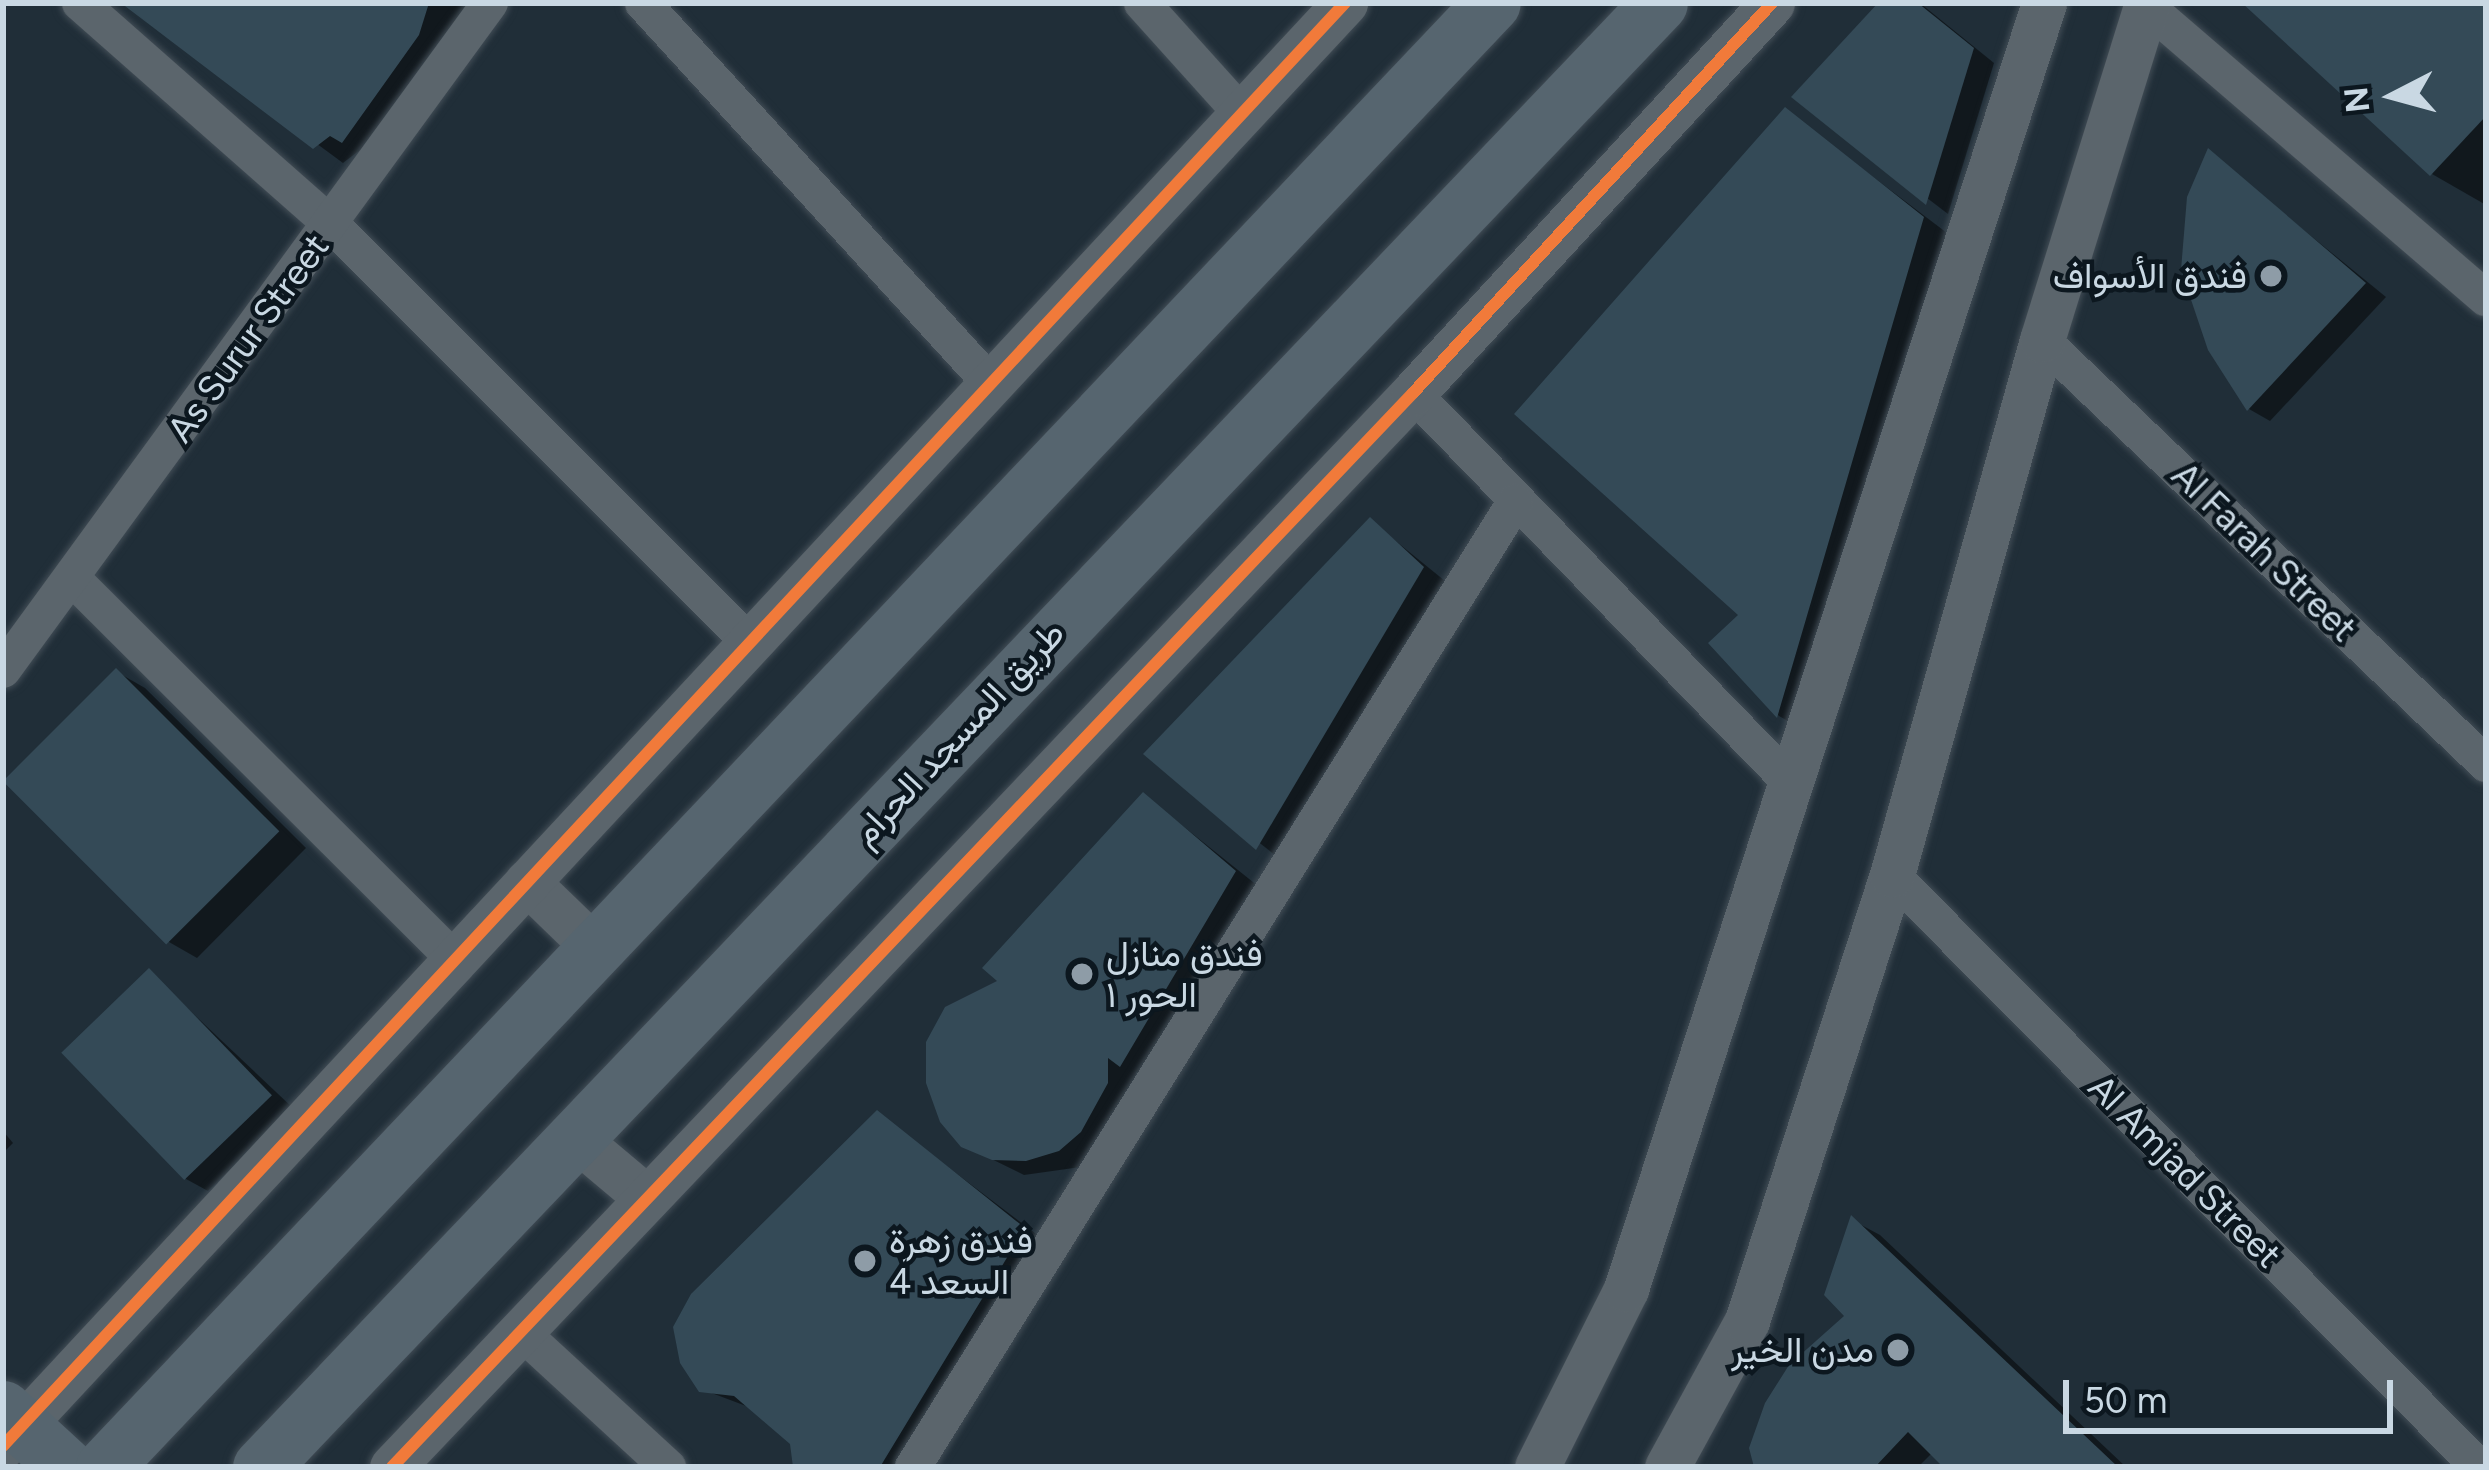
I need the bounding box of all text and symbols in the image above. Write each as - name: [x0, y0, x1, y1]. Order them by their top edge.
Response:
- north arrow: [2333, 36, 2453, 156]
- text: N: [2336, 85, 2377, 115]
- street label: As Surur Street: [158, 226, 338, 450]
- place label: فندق الأسواف: [2053, 254, 2247, 298]
- marker: فندق الأسواف: [2258, 263, 2284, 289]
- street label: Al Farah Street: [2163, 453, 2365, 651]
- street label: طريق المسجد الحرام: [843, 611, 1073, 855]
- place label: فندق منازل الحور ١: [1106, 931, 1263, 1016]
- marker: فندق منازل الحور ١: [1069, 961, 1095, 987]
- street label: Al Amjad Street: [2080, 1066, 2290, 1276]
- place label: فندق زهرة السعد 4: [889, 1218, 1033, 1303]
- marker: فندق زهرة السعد 4: [852, 1248, 878, 1274]
- place label: مدن الخير: [1731, 1328, 1874, 1372]
- marker: مدن الخير: [1885, 1337, 1911, 1363]
- scale bar: [2069, 1356, 2399, 1430]
- text: 50 m: [2084, 1379, 2167, 1422]

